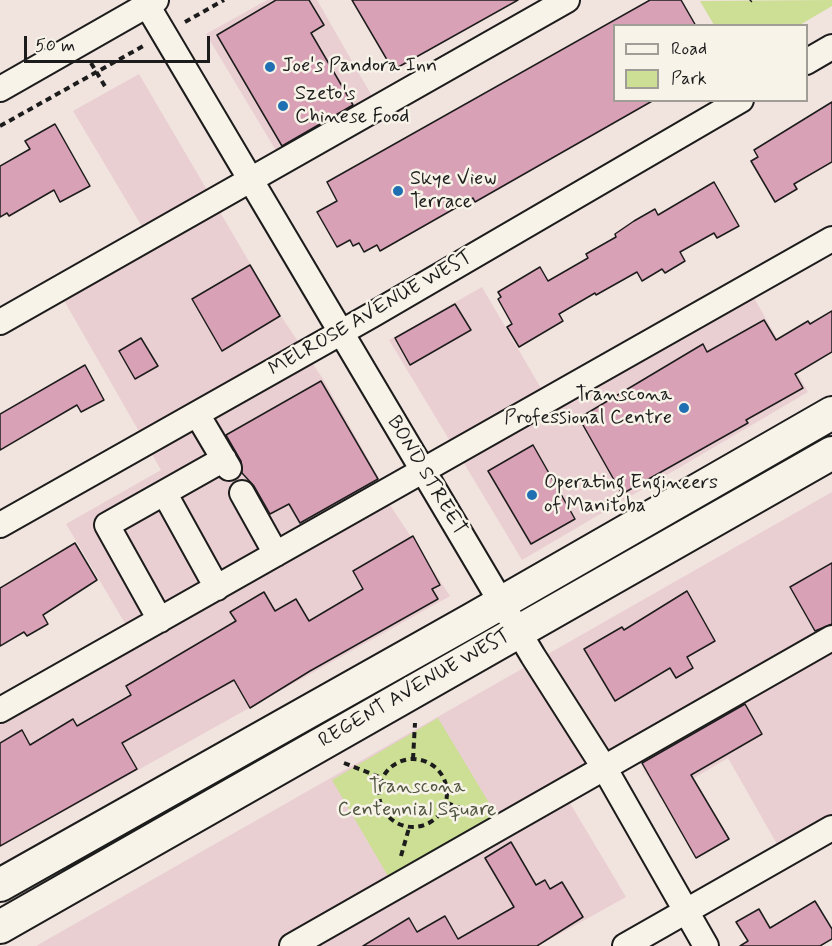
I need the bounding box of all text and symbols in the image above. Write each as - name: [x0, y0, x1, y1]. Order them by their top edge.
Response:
- scale bar: [27, 24, 213, 62]
- legend: [613, 24, 808, 102]
- text: 50 m: [35, 34, 75, 58]
- text: Road: [671, 37, 707, 61]
- place label: Joe's Pandora Inn: [282, 55, 437, 79]
- marker: Joe's Pandora Inn: [263, 60, 277, 74]
- text: Park: [671, 67, 707, 91]
- place label: Szeto's Chinese Food: [295, 83, 409, 130]
- marker: Szeto's Chinese Food: [276, 99, 290, 113]
- place label: Skye View Terrace: [410, 168, 496, 215]
- marker: Skye View Terrace: [391, 184, 405, 198]
- street label: MELROSE AVENUE WEST: [265, 246, 477, 382]
- place label: Transcona Professional Centre: [504, 384, 672, 431]
- marker: Transcona Professional Centre: [677, 401, 691, 415]
- street label: BOND STREET: [381, 412, 471, 540]
- place label: Operating Engineers of Manitoba: [544, 472, 718, 519]
- marker: Operating Engineers of Manitoba: [525, 488, 539, 502]
- street label: REGENT AVENUE WEST: [315, 624, 515, 754]
- park label: Transcona Centennial Square: [338, 776, 496, 823]

